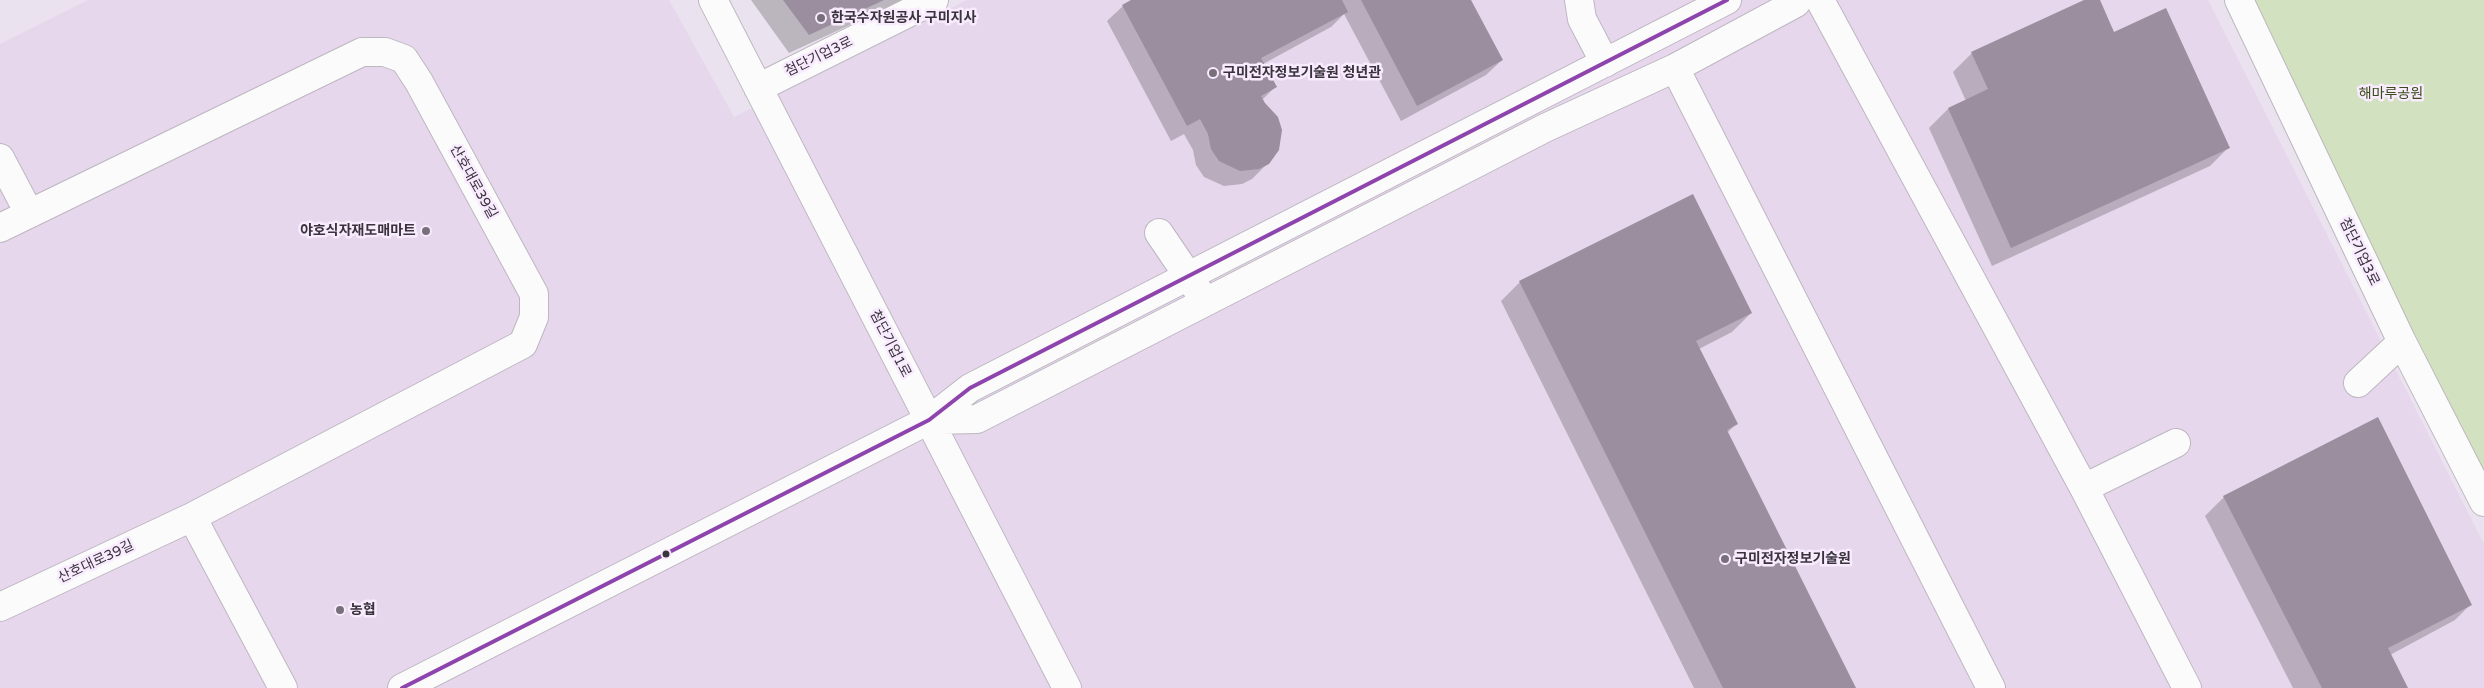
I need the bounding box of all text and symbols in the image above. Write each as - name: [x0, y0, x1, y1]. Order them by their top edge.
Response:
- place label: 한국수자원공사 구미지사: [831, 10, 976, 26]
- marker: 한국수자원공사 구미지사: [815, 12, 827, 24]
- street label: 첨단기업3로: [782, 33, 856, 81]
- place label: 구미전자정보기술원 청년관: [1223, 65, 1381, 81]
- marker: 구미전자정보기술원 청년관: [1207, 67, 1219, 79]
- park label: 해마루공원: [2359, 86, 2423, 102]
- street label: 산호대로39길: [446, 142, 500, 222]
- street label: 첨단기업3로: [2335, 215, 2383, 289]
- place label: 야호식자재도매마트: [300, 223, 416, 239]
- marker: 야호식자재도매마트: [420, 225, 432, 237]
- street label: 첨단기업1로: [866, 308, 914, 380]
- street label: 산호대로39길: [55, 537, 137, 587]
- unlabelled marker: [661, 549, 671, 559]
- place label: 구미전자정보기술원: [1735, 551, 1851, 567]
- marker: 구미전자정보기술원: [1719, 553, 1731, 565]
- place label: 농협: [350, 602, 376, 618]
- marker: 농협: [334, 604, 346, 616]

